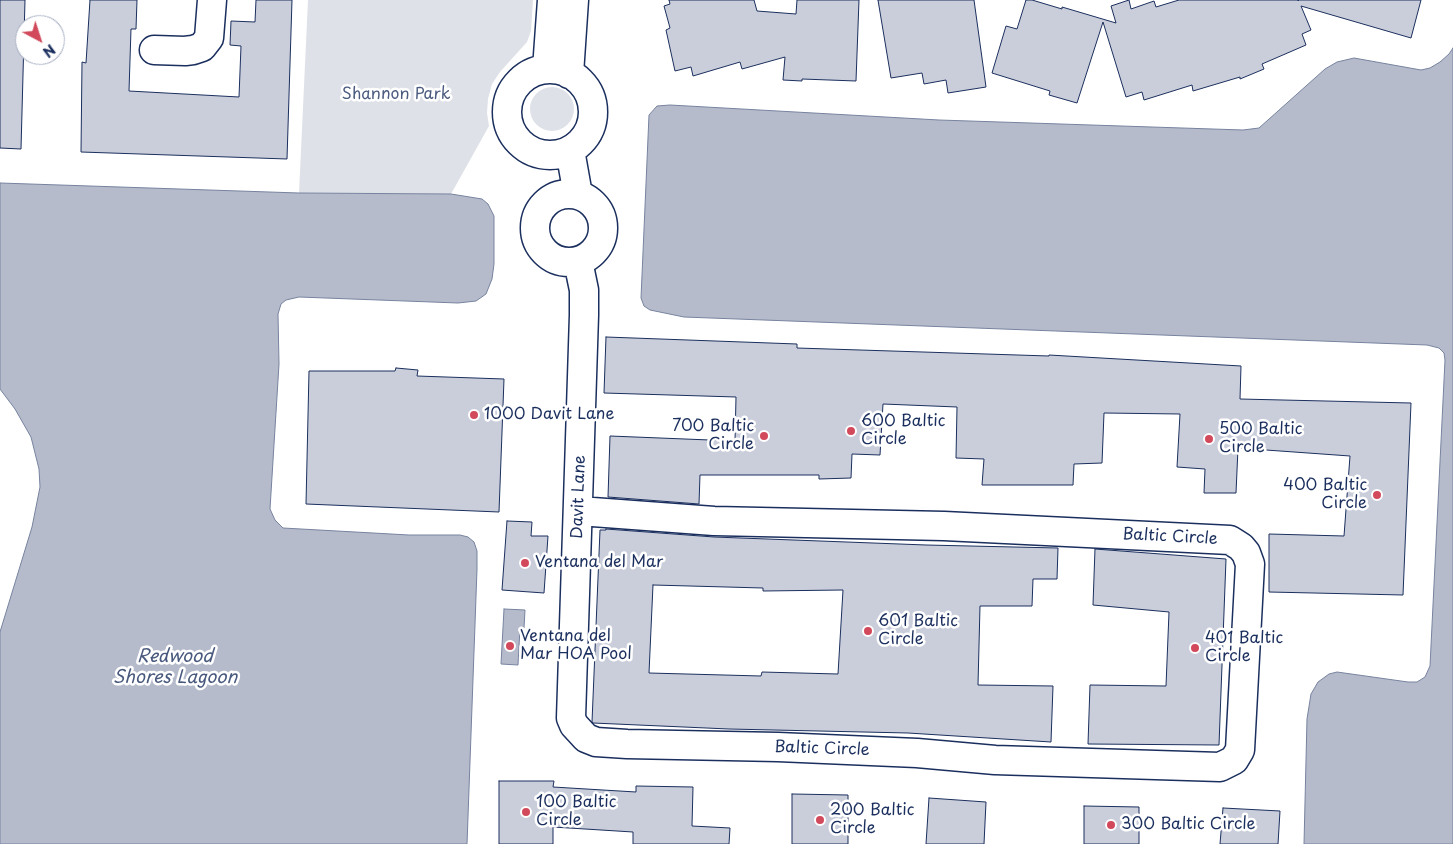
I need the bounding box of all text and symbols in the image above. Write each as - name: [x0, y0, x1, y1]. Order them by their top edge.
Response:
- north arrow: [15, 15, 65, 65]
- text: N: [38, 39, 60, 63]
- park label: Shannon Park: [342, 85, 450, 105]
- place label: 1000 Davit Lane: [484, 405, 614, 425]
- marker: 1000 Davit Lane: [468, 409, 480, 421]
- place label: 600 Baltic Circle: [861, 412, 945, 450]
- place label: 700 Baltic Circle: [672, 417, 754, 455]
- place label: 500 Baltic Circle: [1219, 420, 1302, 458]
- marker: 600 Baltic Circle: [845, 425, 857, 437]
- marker: 700 Baltic Circle: [758, 430, 770, 442]
- marker: 500 Baltic Circle: [1203, 433, 1215, 445]
- street label: Davit Lane: [568, 455, 590, 539]
- place label: 400 Baltic Circle: [1283, 476, 1367, 514]
- marker: 400 Baltic Circle: [1371, 489, 1383, 501]
- street label: Baltic Circle: [1122, 525, 1218, 549]
- place label: Ventana del Mar: [535, 553, 663, 573]
- marker: Ventana del Mar: [519, 557, 531, 569]
- place label: 601 Baltic Circle: [878, 612, 958, 650]
- marker: 601 Baltic Circle: [862, 625, 874, 637]
- place label: Ventana del Mar HOA Pool: [520, 627, 632, 665]
- place label: 401 Baltic Circle: [1205, 629, 1283, 667]
- marker: Ventana del Mar HOA Pool: [504, 640, 516, 652]
- marker: 401 Baltic Circle: [1189, 642, 1201, 654]
- water label: Redwood Shores Lagoon: [113, 646, 237, 689]
- street label: Baltic Circle: [774, 738, 870, 760]
- place label: 100 Baltic Circle: [536, 793, 616, 831]
- place label: 200 Baltic Circle: [830, 801, 914, 839]
- marker: 100 Baltic Circle: [520, 806, 532, 818]
- marker: 200 Baltic Circle: [814, 814, 826, 826]
- place label: 300 Baltic Circle: [1121, 815, 1256, 835]
- marker: 300 Baltic Circle: [1105, 819, 1117, 831]

